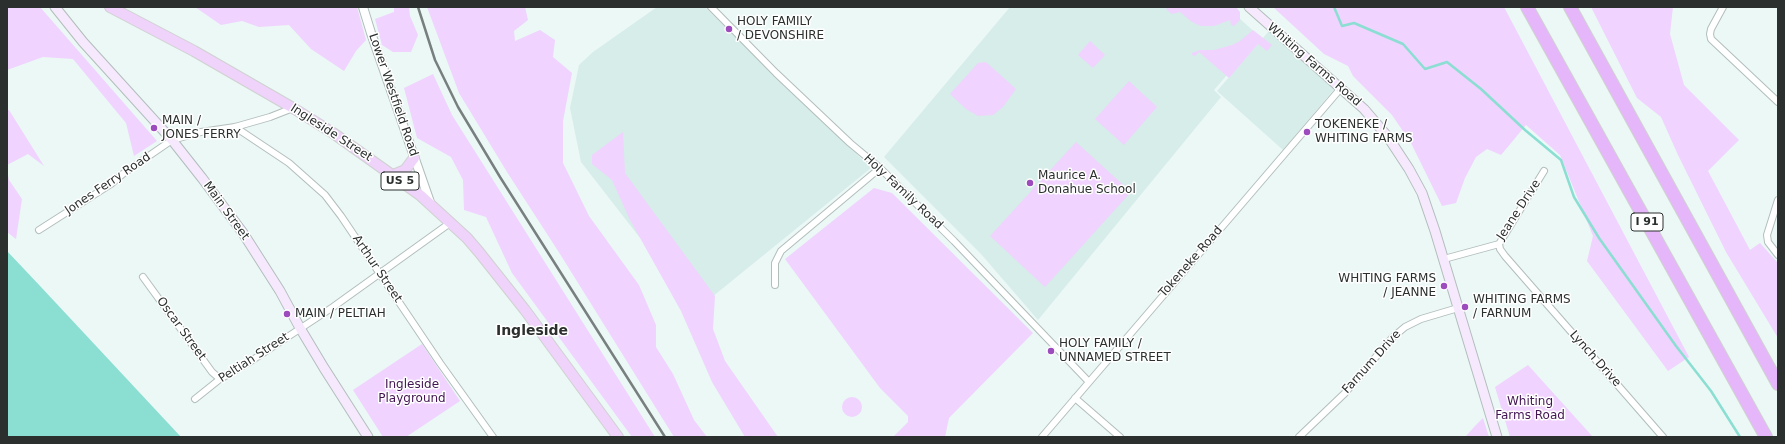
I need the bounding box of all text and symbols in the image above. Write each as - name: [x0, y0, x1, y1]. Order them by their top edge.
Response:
- place label: HOLY FAMILY / DEVONSHIRE: [737, 15, 824, 43]
- street label: Whiting Farms Road: [1264, 20, 1364, 110]
- marker: HOLY FAMILY / DEVONSHIRE: [724, 24, 734, 34]
- street label: Lower Westfield Road: [365, 32, 421, 158]
- street label: Ingleside Street: [288, 101, 374, 165]
- place label: MAIN / JONES FERRY: [162, 114, 241, 142]
- place label: TOKENEKE / WHITING FARMS: [1315, 118, 1413, 146]
- marker: MAIN / JONES FERRY: [149, 123, 159, 133]
- marker: TOKENEKE / WHITING FARMS: [1302, 127, 1312, 137]
- street label: Jones Ferry Road: [62, 150, 154, 218]
- street label: Holy Family Road: [860, 152, 946, 232]
- place label: Maurice A. Donahue School: [1038, 169, 1136, 197]
- road number: US 5: [381, 172, 419, 190]
- street label: Jeane Drive: [1494, 177, 1544, 243]
- marker: Maurice A. Donahue School: [1025, 178, 1035, 188]
- street label: Main Street: [200, 179, 252, 243]
- road number: I 91: [1631, 213, 1663, 231]
- street label: Tokeneke Road: [1156, 224, 1226, 300]
- street label: Arthur Street: [349, 233, 405, 305]
- place label: WHITING FARMS / JEANNE: [1338, 272, 1436, 300]
- marker: WHITING FARMS / JEANNE: [1439, 281, 1449, 291]
- place label: WHITING FARMS / FARNUM: [1473, 293, 1571, 321]
- street label: Oscar Street: [153, 294, 209, 364]
- marker: WHITING FARMS / FARNUM: [1460, 302, 1470, 312]
- place label: MAIN / PELTIAH: [295, 307, 386, 321]
- marker: MAIN / PELTIAH: [282, 309, 292, 319]
- district label: Ingleside: [496, 323, 568, 339]
- street label: Farnum Drive: [1340, 327, 1404, 397]
- street label: Lynch Drive: [1566, 328, 1624, 390]
- street label: Peltiah Street: [216, 330, 292, 386]
- place label: HOLY FAMILY / UNNAMED STREET: [1059, 337, 1171, 365]
- marker: HOLY FAMILY / UNNAMED STREET: [1046, 346, 1056, 356]
- park label: Ingleside Playground: [378, 378, 446, 406]
- park label: Whiting Farms Road: [1495, 395, 1565, 423]

